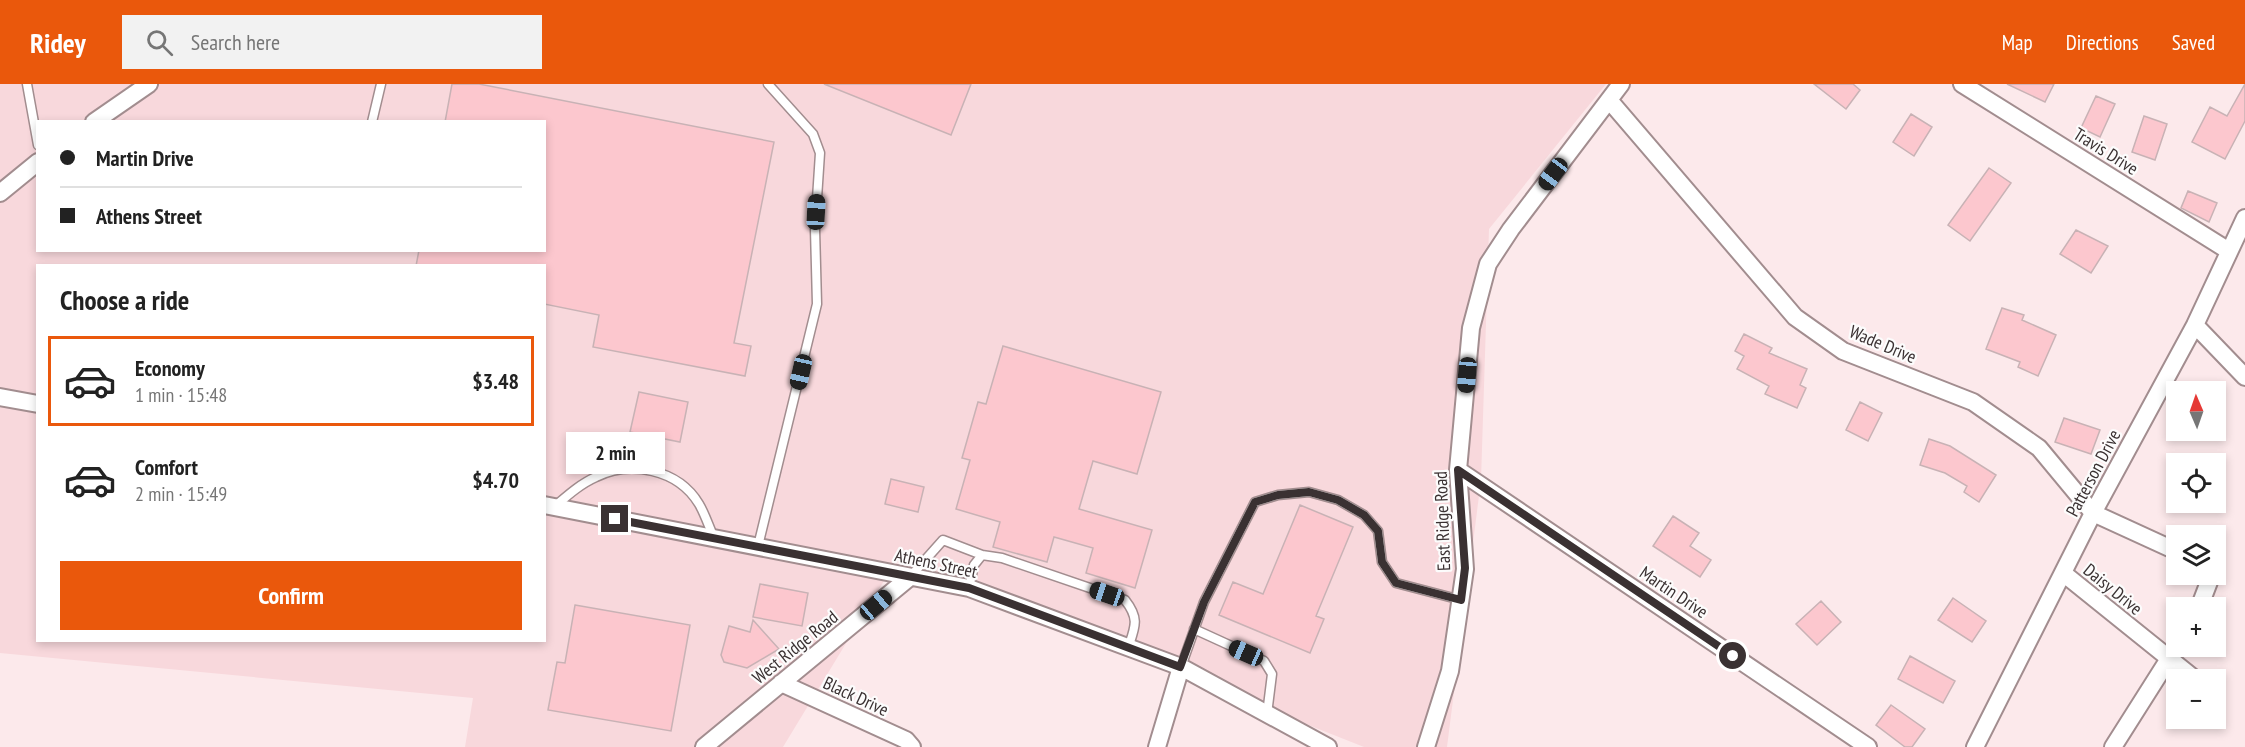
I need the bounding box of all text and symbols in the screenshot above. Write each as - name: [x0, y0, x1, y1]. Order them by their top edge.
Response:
- search box: [122, 15, 542, 69]
- text: Ridey: [30, 24, 86, 61]
- icon: search: [143, 26, 176, 59]
- text: Search here: [191, 28, 280, 56]
- text: Map: [2002, 29, 2033, 56]
- text: Directions: [2066, 29, 2139, 56]
- text: Saved: [2172, 29, 2215, 56]
- street label: Travis Drive: [2069, 122, 2143, 180]
- text: Martin Drive: [96, 144, 194, 172]
- car: [1535, 154, 1571, 194]
- car: [806, 194, 826, 230]
- text: Athens Street: [96, 202, 202, 230]
- text: Choose a ride: [60, 283, 189, 317]
- street label: Wade Drive: [1846, 320, 1920, 368]
- car: [788, 352, 814, 392]
- icon: car: [63, 354, 117, 408]
- text: Economy: [135, 354, 205, 382]
- car: [1456, 356, 1478, 394]
- text: $3.48: [472, 367, 519, 395]
- north arrow: [2166, 381, 2226, 441]
- map controls: [2166, 381, 2226, 729]
- text: 1 min · 15:48: [135, 382, 227, 408]
- street label: Patterson Drive: [2060, 426, 2126, 520]
- callout: 2 min: [566, 432, 664, 474]
- text: 2 min: [595, 440, 636, 466]
- icon: car: [63, 453, 117, 507]
- text: Comfort: [135, 453, 198, 481]
- button: locate: [2166, 453, 2226, 513]
- text: $4.70: [472, 466, 519, 494]
- street label: East Ridge Road: [1429, 471, 1455, 571]
- text: 2 min · 15:49: [135, 481, 227, 507]
- route end: [601, 505, 628, 532]
- button: layers: [2166, 525, 2226, 585]
- street label: Athens Street: [893, 543, 979, 583]
- street label: Daisy Drive: [2079, 558, 2147, 620]
- button: Confirm: [60, 561, 522, 630]
- street label: Martin Drive: [1636, 561, 1712, 623]
- car: [1087, 580, 1127, 608]
- car: [856, 587, 896, 623]
- button: +: [2166, 597, 2226, 657]
- street label: West Ridge Road: [747, 605, 843, 689]
- car: [1226, 637, 1266, 669]
- route start: [1719, 642, 1746, 669]
- button: −: [2166, 669, 2226, 729]
- street label: Black Drive: [820, 671, 892, 721]

